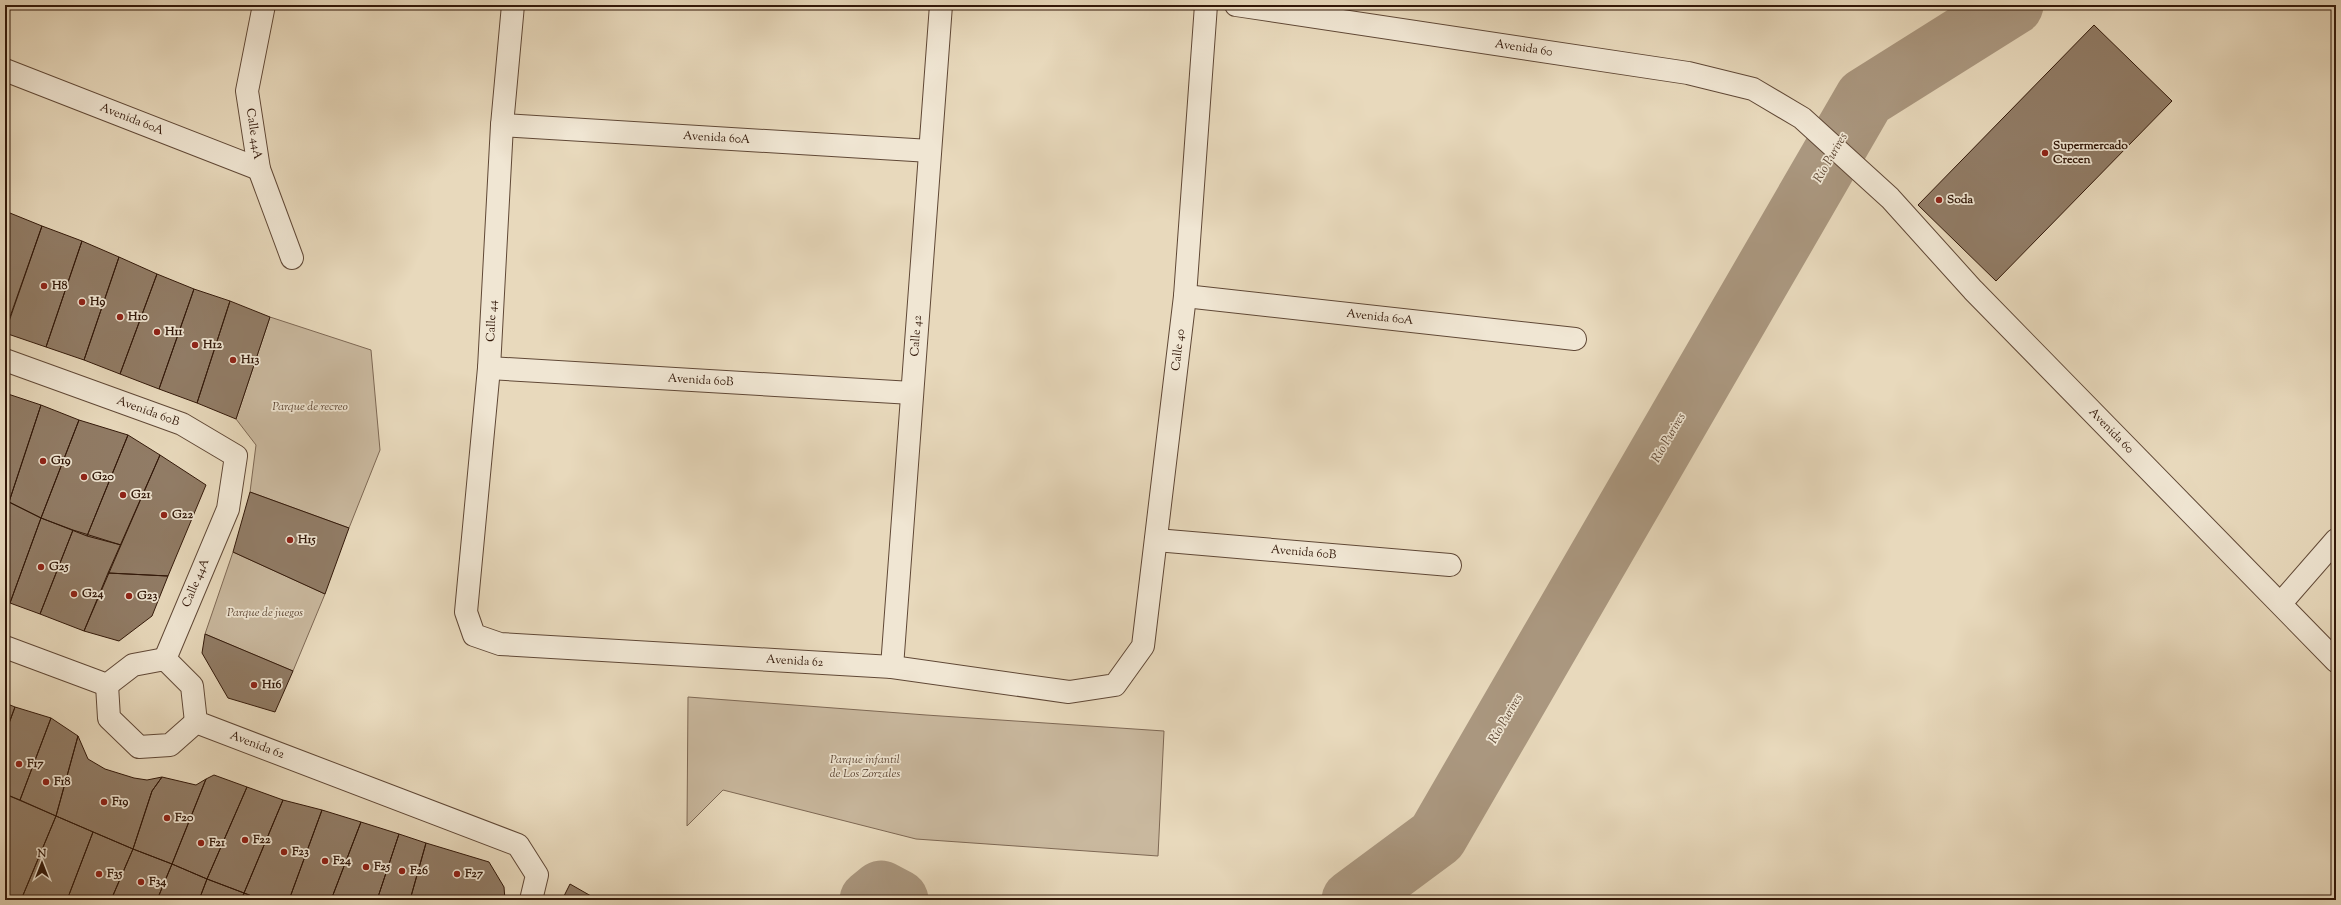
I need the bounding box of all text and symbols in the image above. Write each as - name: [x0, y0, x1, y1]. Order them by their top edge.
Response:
- street label: Avenida 60: [1494, 35, 1554, 62]
- street label: Avenida 60A: [97, 99, 167, 140]
- street label: Calle 44A: [241, 107, 266, 161]
- street label: Avenida 60A: [682, 127, 751, 149]
- water label: Río Purires: [1809, 130, 1853, 186]
- place label: Supermercado Crecen: [2053, 137, 2128, 169]
- marker: Supermercado Crecen: [2040, 148, 2050, 158]
- place label: Soda: [1947, 191, 1973, 209]
- marker: Soda: [1934, 195, 1944, 205]
- place label: H8: [51, 277, 68, 295]
- marker: H8: [39, 281, 49, 291]
- place label: H9: [89, 293, 105, 311]
- marker: H9: [77, 297, 87, 307]
- street label: Calle 44: [482, 300, 502, 342]
- street label: Avenida 60A: [1345, 305, 1415, 330]
- place label: H10: [127, 308, 148, 326]
- marker: H10: [115, 312, 125, 322]
- street label: Calle 42: [906, 314, 927, 357]
- place label: H11: [164, 323, 184, 341]
- marker: H11: [152, 327, 162, 337]
- street label: Calle 40: [1167, 328, 1190, 372]
- place label: H12: [202, 336, 223, 354]
- marker: H12: [190, 340, 200, 350]
- place label: H13: [240, 351, 260, 369]
- marker: H13: [228, 355, 238, 365]
- street label: Avenida 60B: [667, 370, 734, 391]
- street label: Avenida 60B: [114, 392, 182, 431]
- park label: Parque de recreo: [272, 398, 348, 416]
- street label: Avenida 60: [2084, 404, 2138, 458]
- water label: Río Purires: [1647, 410, 1691, 466]
- place label: G19: [51, 452, 71, 470]
- marker: G19: [38, 456, 48, 466]
- place label: G20: [92, 468, 114, 486]
- marker: G20: [79, 472, 89, 482]
- place label: G21: [131, 486, 151, 504]
- marker: G21: [118, 490, 128, 500]
- place label: G22: [172, 506, 193, 524]
- marker: G22: [159, 510, 169, 520]
- place label: H15: [297, 531, 317, 549]
- marker: H15: [285, 535, 295, 545]
- street label: Avenida 60B: [1270, 541, 1337, 564]
- street label: Calle 44A: [178, 556, 214, 610]
- place label: G25: [49, 558, 69, 576]
- marker: G25: [36, 562, 46, 572]
- place label: G24: [82, 585, 103, 603]
- place label: G23: [137, 587, 157, 605]
- marker: G24: [69, 589, 79, 599]
- marker: G23: [124, 591, 134, 601]
- park label: Parque de juegos: [227, 604, 303, 622]
- street label: Avenida 62: [765, 651, 824, 672]
- place label: H16: [261, 676, 282, 694]
- marker: H16: [249, 680, 259, 690]
- water label: Río Purires: [1484, 691, 1528, 747]
- street label: Avenida 62: [227, 727, 287, 764]
- park label: Parque infantil de Los Zorzales: [830, 751, 900, 783]
- place label: F17: [26, 755, 45, 773]
- marker: F17: [14, 759, 24, 769]
- place label: F18: [53, 773, 71, 791]
- marker: F18: [41, 777, 51, 787]
- place label: F19: [111, 793, 128, 811]
- marker: F19: [99, 797, 109, 807]
- place label: F20: [174, 809, 194, 827]
- marker: F20: [162, 813, 172, 823]
- place label: F22: [252, 831, 271, 849]
- place label: F21: [208, 834, 226, 852]
- marker: F22: [240, 835, 250, 845]
- marker: F21: [196, 838, 206, 848]
- north arrow: [22, 843, 62, 883]
- place label: F23: [291, 843, 309, 861]
- text: N: [37, 846, 47, 862]
- marker: F23: [279, 847, 289, 857]
- place label: F24: [332, 852, 351, 870]
- marker: F24: [320, 856, 330, 866]
- place label: F25: [373, 858, 391, 876]
- marker: F25: [361, 862, 371, 872]
- place label: F26: [409, 862, 428, 880]
- place label: F35: [106, 865, 123, 883]
- place label: F27: [464, 865, 484, 883]
- marker: F26: [397, 866, 407, 876]
- marker: F35: [94, 869, 104, 879]
- marker: F27: [452, 869, 462, 879]
- place label: F34: [148, 873, 166, 891]
- marker: F34: [136, 877, 146, 887]

